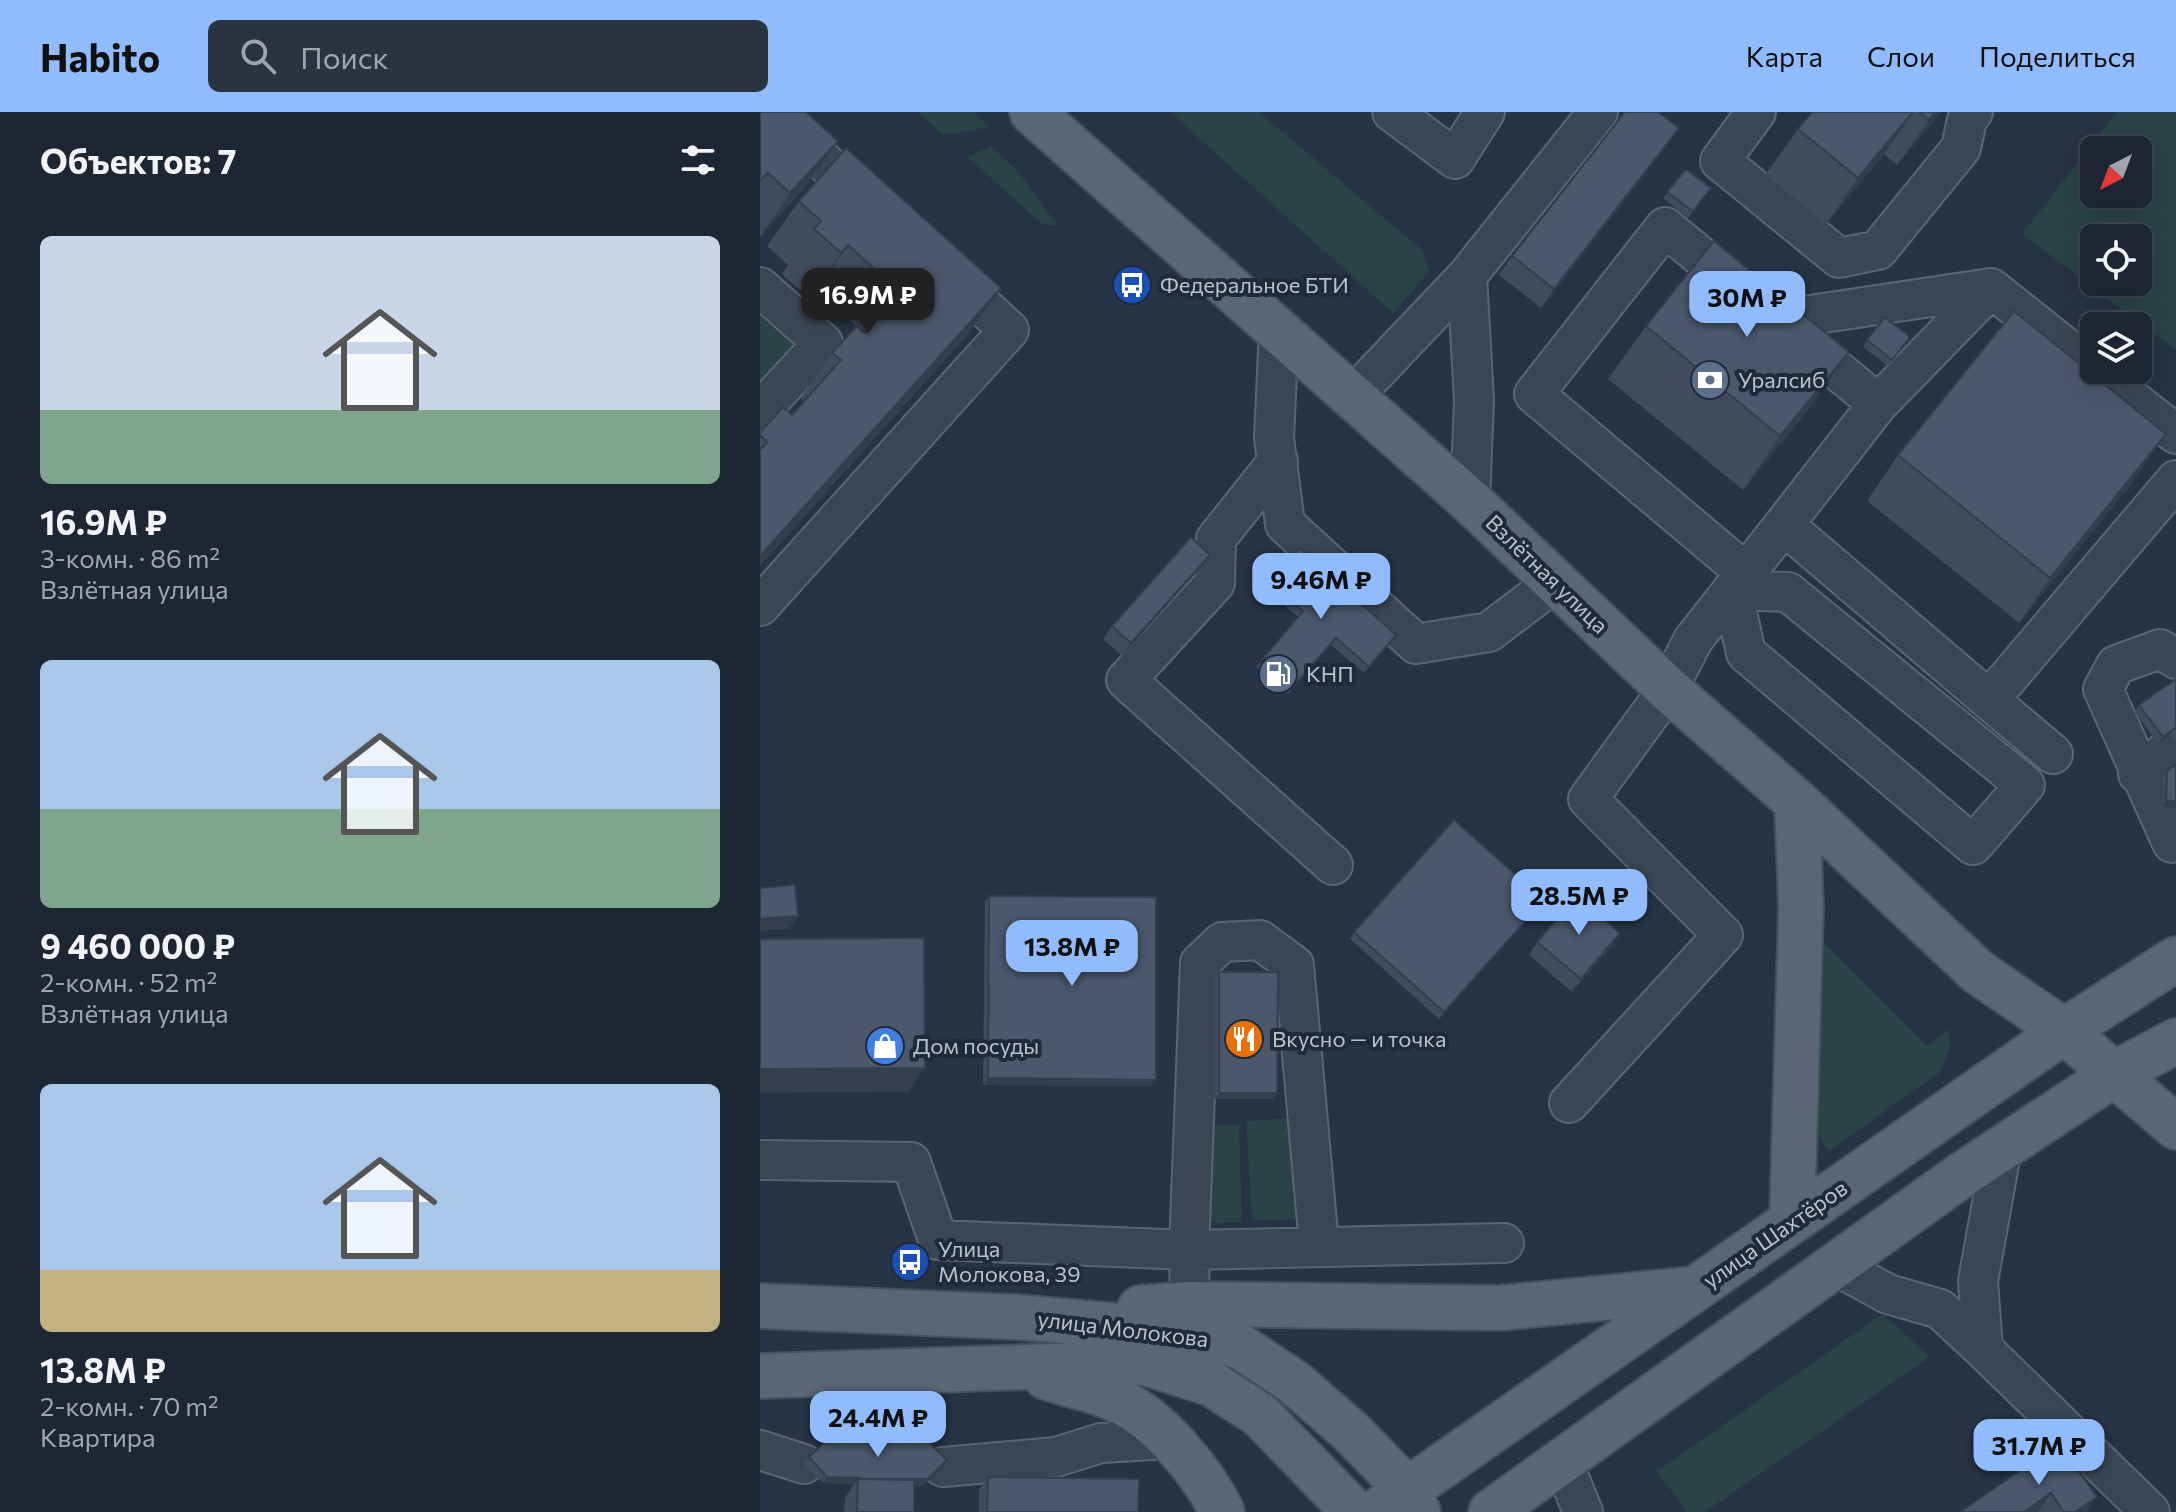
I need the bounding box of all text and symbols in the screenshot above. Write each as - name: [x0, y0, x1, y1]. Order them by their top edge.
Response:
- search box: [208, 20, 768, 92]
- text: Habito: [40, 33, 160, 80]
- icon: search: [236, 34, 280, 78]
- text: Поиск: [300, 38, 389, 75]
- text: Карта: [1746, 39, 1823, 73]
- text: Слои: [1867, 39, 1935, 73]
- text: Поделиться: [1979, 39, 2136, 73]
- north arrow: [2080, 136, 2152, 208]
- map controls: [2080, 136, 2152, 384]
- icon: filters: [676, 138, 720, 182]
- text: Объектов: 7: [40, 139, 236, 181]
- button: locate: [2080, 224, 2152, 296]
- bus stop icon: Федеральное БТИ: [1111, 264, 1153, 306]
- pin: 16.9M ₽: [794, 268, 942, 336]
- place label: Федеральное БТИ: [1160, 271, 1349, 298]
- pin: 30M ₽: [1691, 271, 1803, 339]
- text: 16.9M ₽: [819, 278, 917, 309]
- text: 30M ₽: [1707, 281, 1787, 312]
- icon: home: [308, 288, 452, 432]
- button: layers: [2080, 312, 2152, 384]
- bank icon: Уралсиб: [1689, 359, 1731, 401]
- place label: Уралсиб: [1738, 366, 1825, 393]
- text: 16.9M ₽: [40, 500, 167, 542]
- street label: Взлётная улица: [1481, 509, 1614, 639]
- text: 3-комн. · 86 m²: [40, 542, 220, 573]
- pin: 9.46M ₽: [1247, 553, 1395, 621]
- text: 9.46M ₽: [1270, 563, 1372, 594]
- text: Взлётная улица: [40, 573, 228, 604]
- fuel station icon: КНП: [1257, 653, 1299, 695]
- place label: КНП: [1306, 660, 1354, 687]
- icon: home: [308, 712, 452, 856]
- pin: 28.5M ₽: [1505, 869, 1653, 937]
- text: 28.5M ₽: [1529, 879, 1629, 910]
- pin: 13.8M ₽: [998, 920, 1146, 988]
- text: 9 460 000 ₽: [40, 924, 235, 966]
- text: 13.8M ₽: [1024, 930, 1120, 961]
- text: 2-комн. · 52 m²: [40, 966, 217, 997]
- text: Взлётная улица: [40, 997, 228, 1028]
- restaurant icon: Вкусно — и точка: [1223, 1018, 1265, 1060]
- shop icon: Дом посуды: [864, 1025, 906, 1067]
- place label: Вкусно — и точка: [1272, 1025, 1446, 1052]
- place label: Дом посуды: [913, 1032, 1039, 1059]
- icon: home: [308, 1136, 452, 1280]
- street label: улица Шахтёров: [1697, 1174, 1852, 1293]
- place label: Улица Молокова, 39: [938, 1235, 1081, 1287]
- bus stop icon: Улица Молокова, 39: [889, 1241, 931, 1283]
- street label: улица Молокова: [1036, 1305, 1210, 1352]
- text: 13.8M ₽: [40, 1348, 166, 1390]
- text: 2-комн. · 70 m²: [40, 1390, 218, 1421]
- pin: 24.4M ₽: [804, 1391, 952, 1459]
- text: 24.4M ₽: [828, 1401, 928, 1432]
- pin: 31.7M ₽: [1965, 1419, 2113, 1487]
- text: Квартира: [40, 1421, 156, 1452]
- text: 31.7M ₽: [1992, 1429, 2086, 1460]

